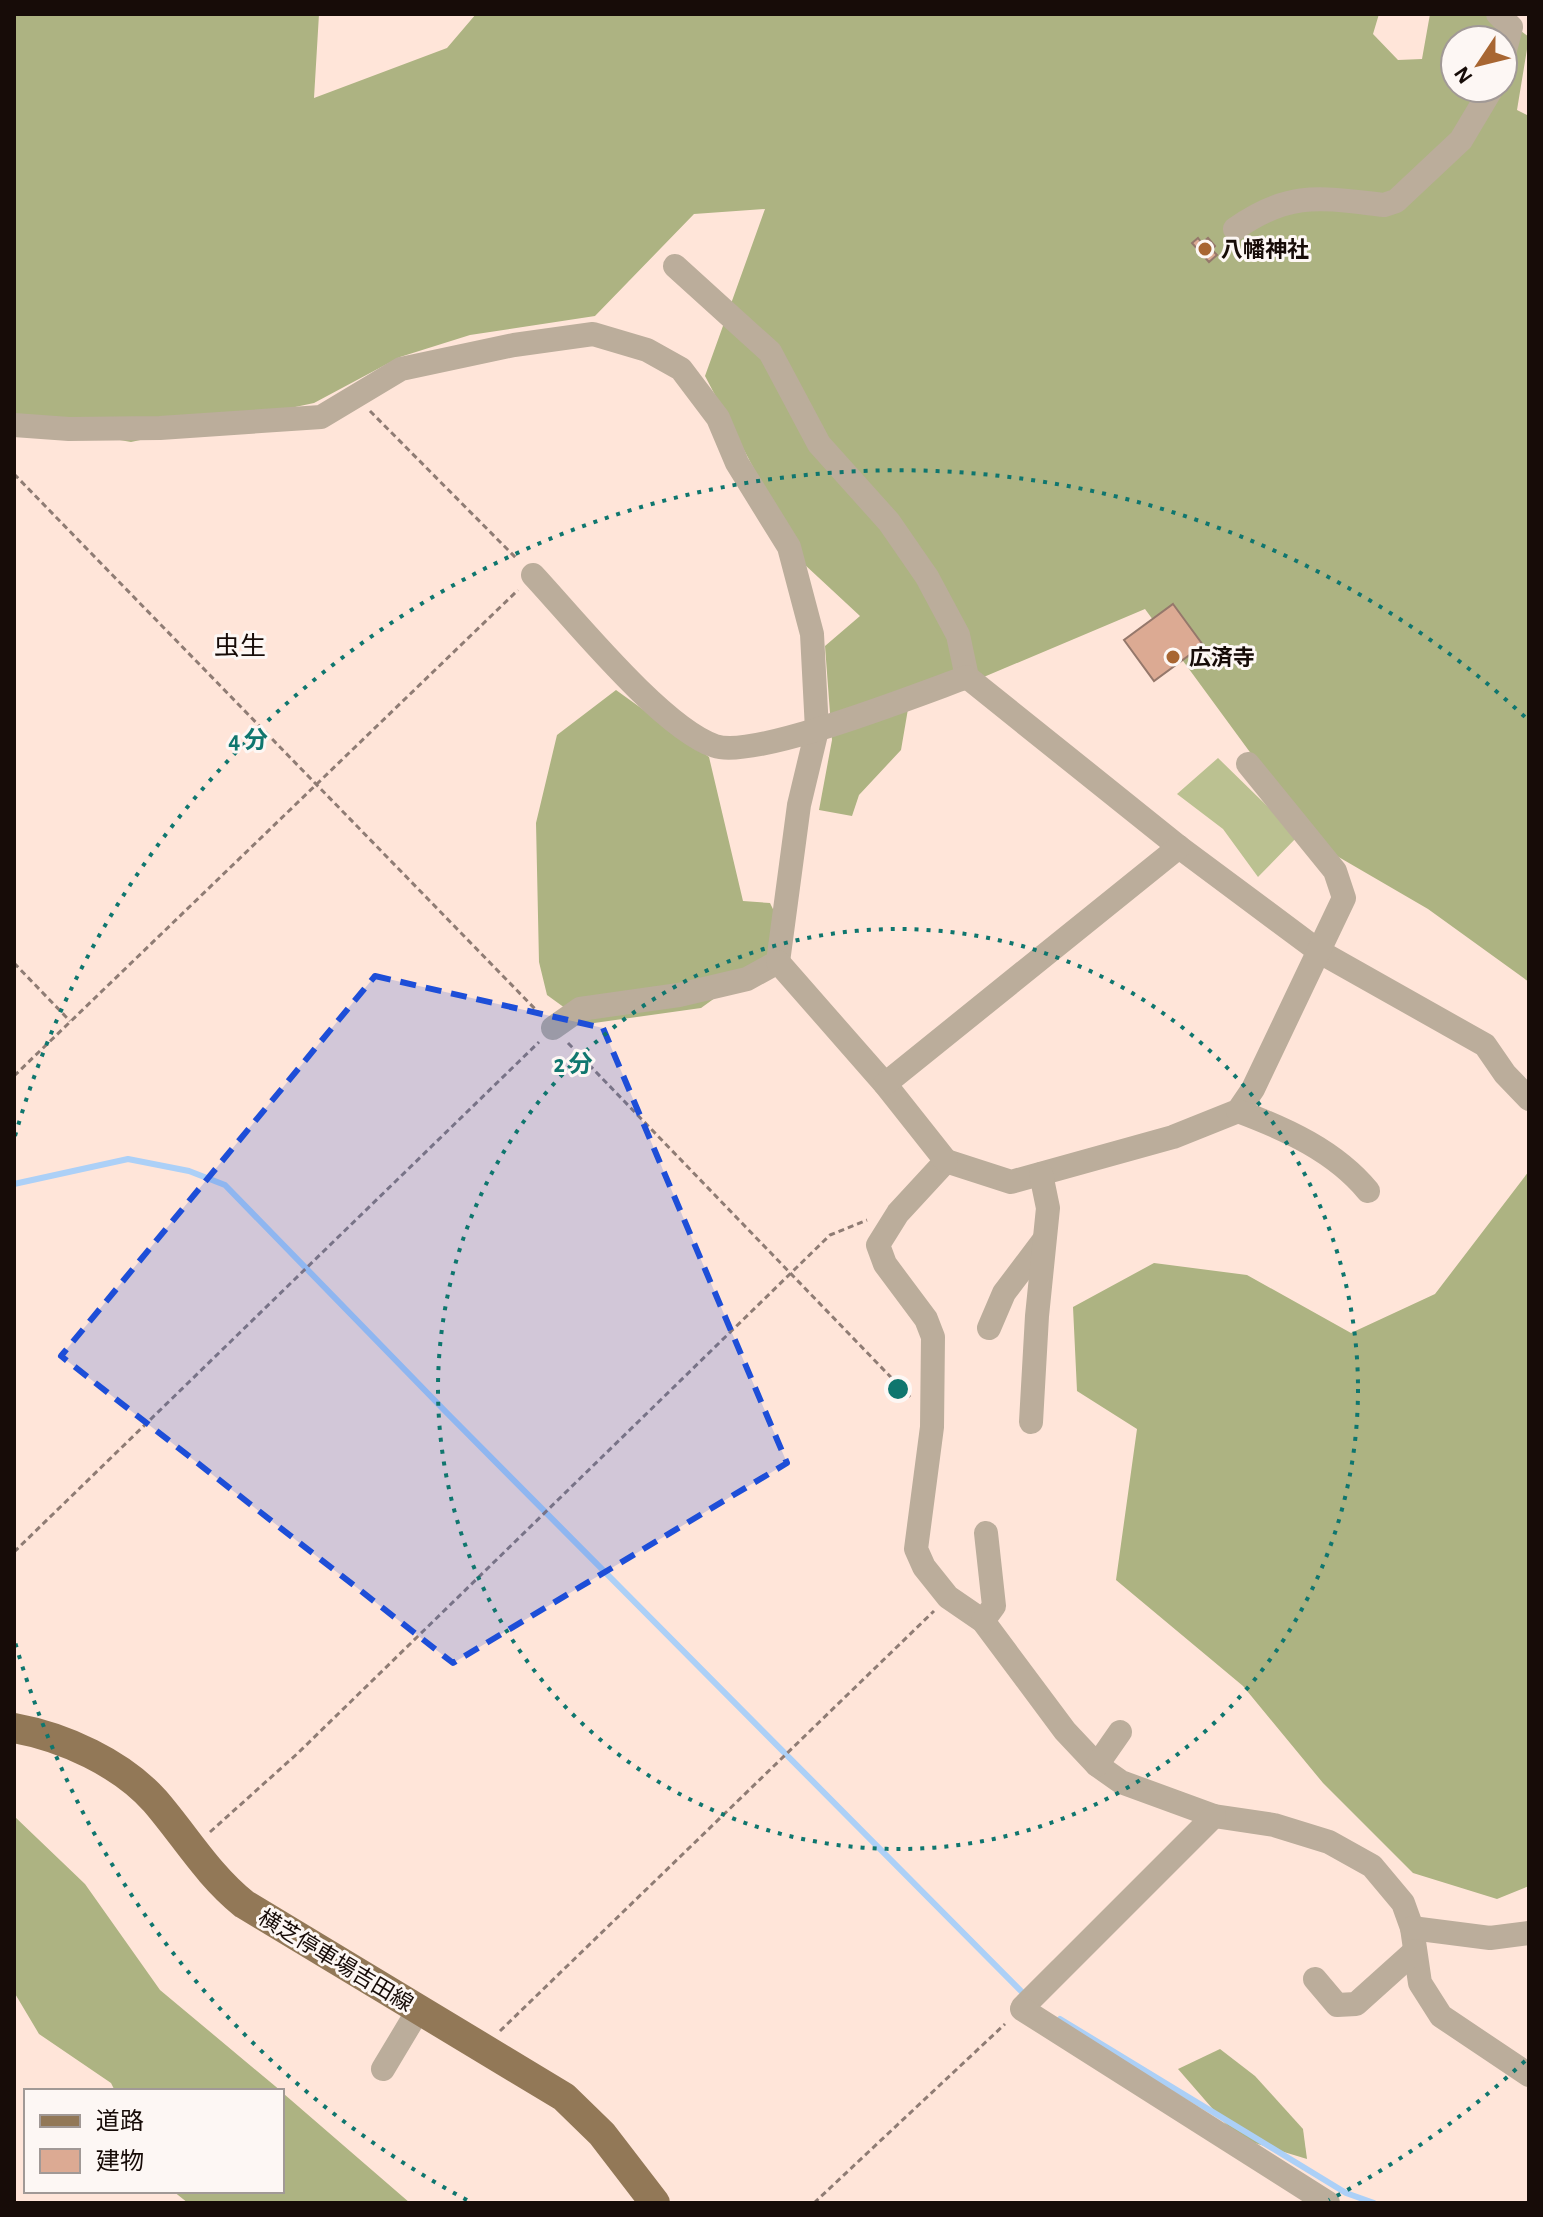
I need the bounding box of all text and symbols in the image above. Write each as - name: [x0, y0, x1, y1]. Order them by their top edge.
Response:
- north arrow: [1439, 24, 1519, 104]
- text: N: [1450, 62, 1477, 87]
- place label: 八幡神社: [1221, 238, 1309, 261]
- marker: 八幡神社: [1196, 240, 1214, 258]
- district label: 虫生: [214, 633, 266, 660]
- place label: 広済寺: [1189, 646, 1255, 669]
- marker: 広済寺: [1164, 648, 1182, 666]
- text: 4 分: [228, 727, 268, 753]
- text: 2 分: [554, 1051, 592, 1077]
- centre of rings: [884, 1375, 912, 1403]
- street label: 横芝停車場吉田線: [254, 1905, 417, 2016]
- legend: [24, 2089, 284, 2193]
- text: 道路: [96, 2108, 144, 2134]
- text: 建物: [96, 2149, 144, 2174]

